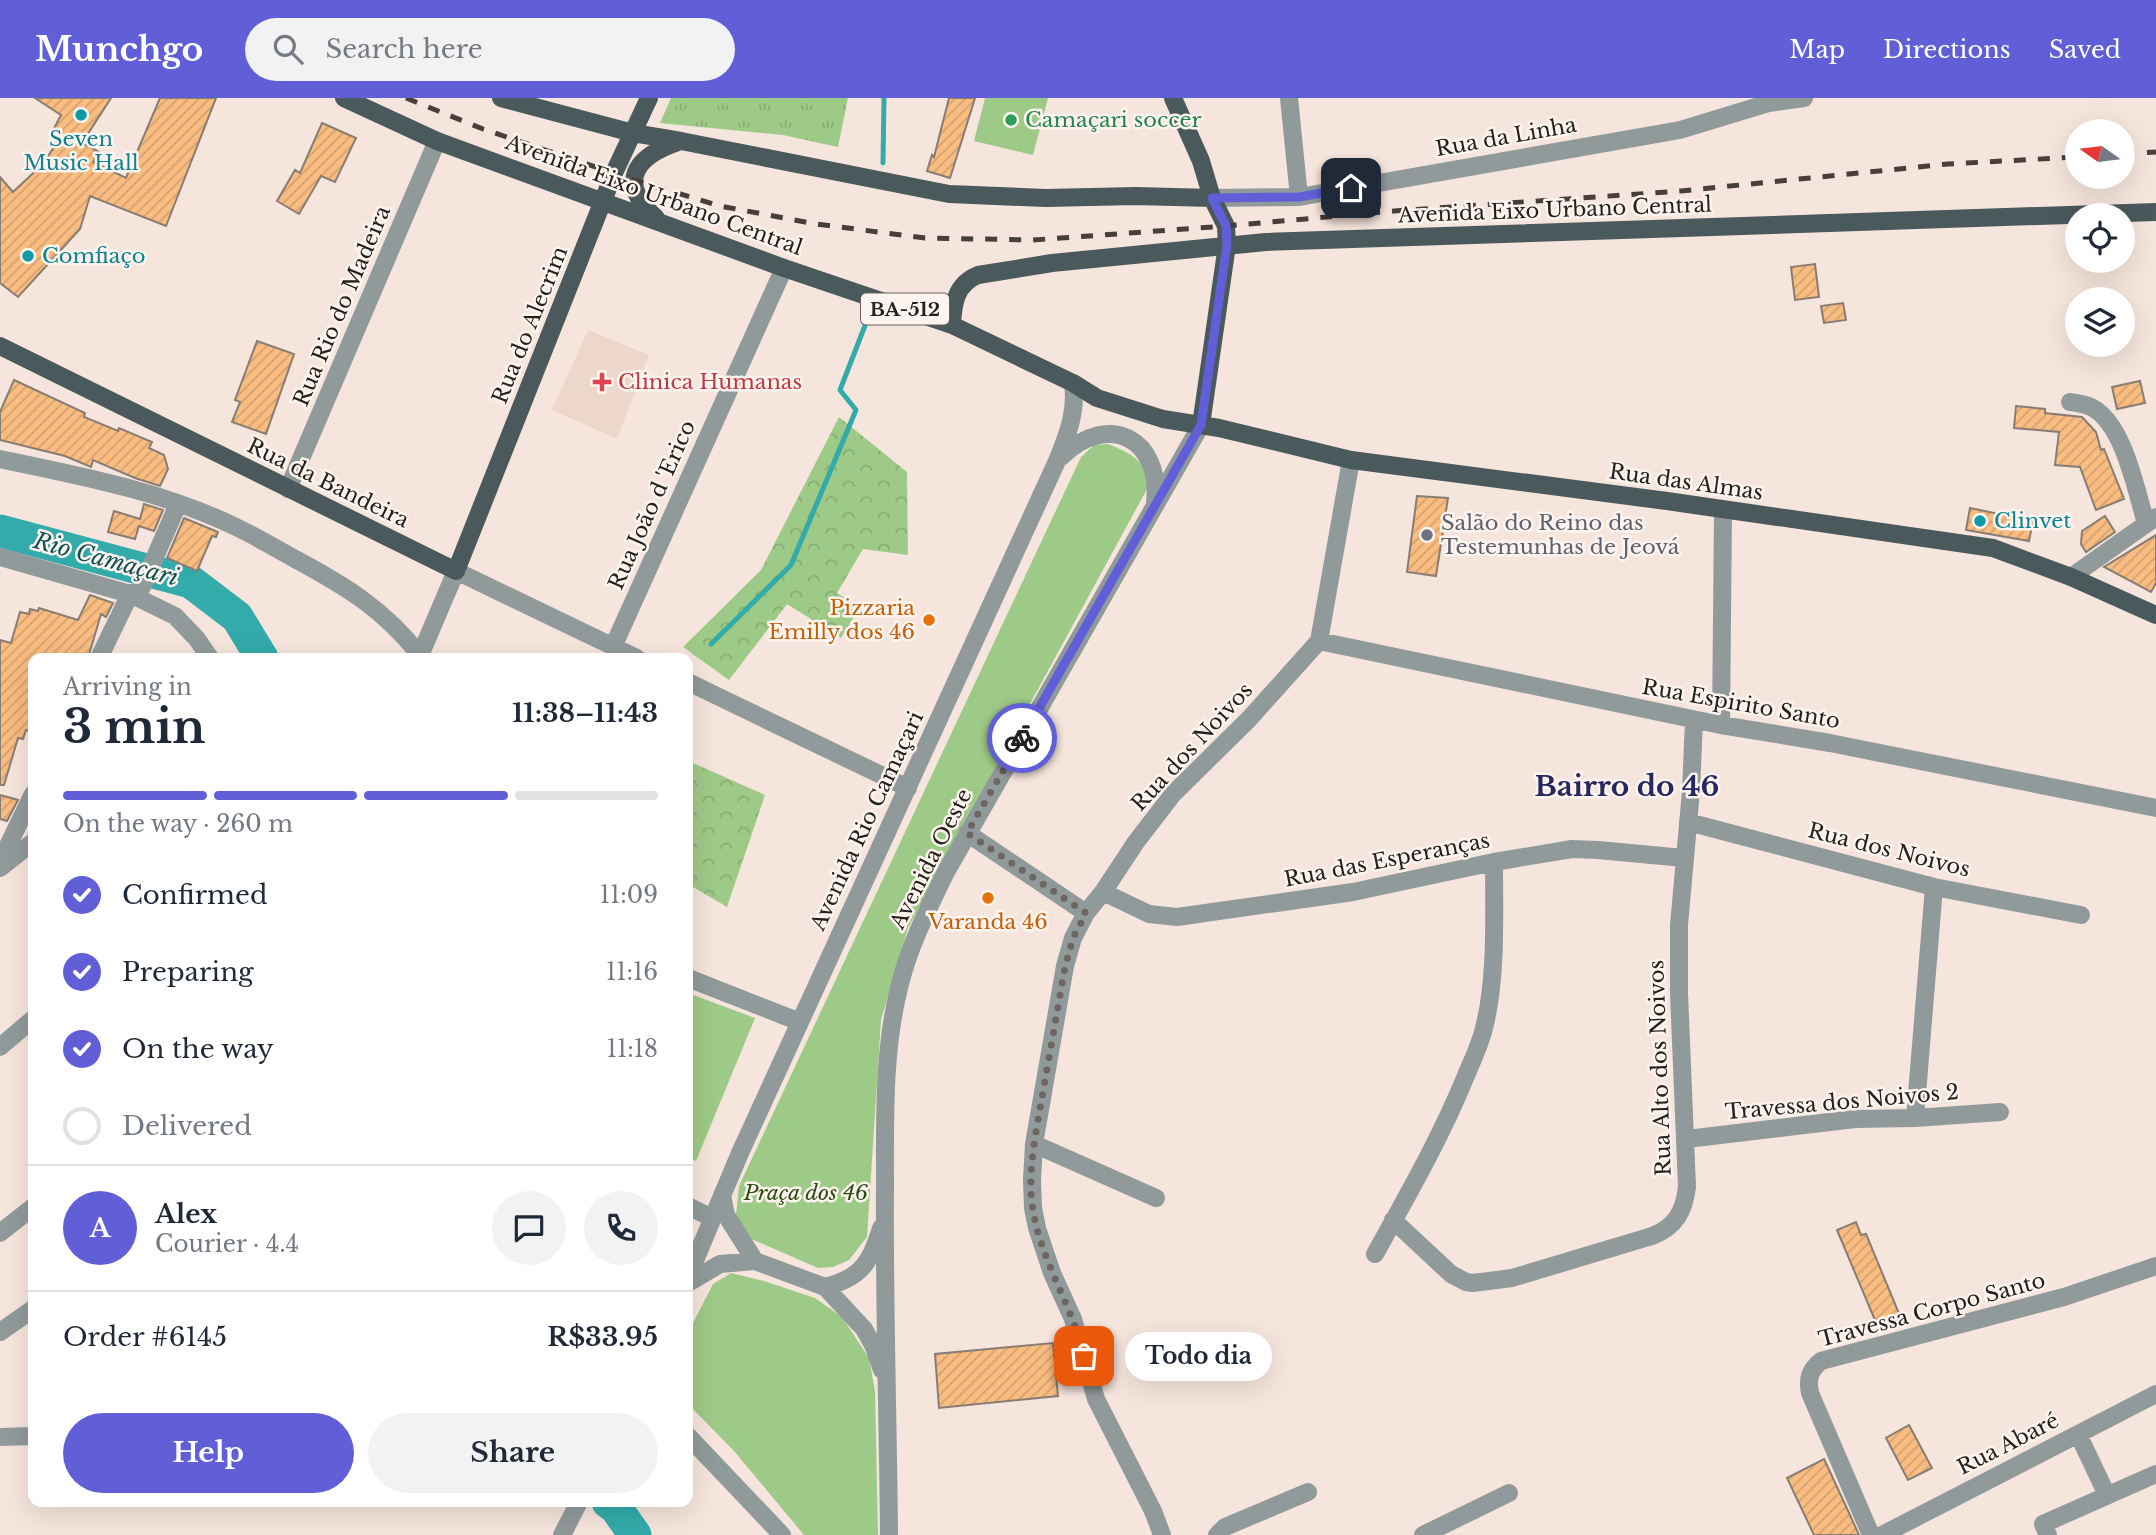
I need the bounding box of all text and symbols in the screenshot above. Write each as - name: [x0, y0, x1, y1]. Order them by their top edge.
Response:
- search box: [245, 18, 735, 81]
- text: Munchgo: [35, 29, 203, 70]
- icon: search: [269, 30, 307, 68]
- text: Search here: [325, 33, 483, 65]
- text: Map: [1789, 35, 1845, 64]
- text: Directions: [1883, 35, 2011, 64]
- text: Saved: [2049, 35, 2121, 64]
- marker: Seven Music Hall: [73, 107, 89, 123]
- place label: Camaçari soccer: [1025, 107, 1202, 133]
- marker: Camaçari soccer: [1003, 112, 1019, 128]
- street label: Rua da Linha: [1434, 112, 1579, 162]
- north arrow: [2065, 119, 2135, 189]
- map controls: [2065, 119, 2135, 357]
- place label: Seven Music Hall: [23, 126, 139, 176]
- street label: Avenida Eixo Urbano Central: [501, 129, 806, 261]
- pin: [1321, 158, 1381, 218]
- icon: home: [1332, 169, 1370, 207]
- street label: Avenida Eixo Urbano Central: [1397, 192, 1712, 229]
- street label: Rua Rio do Madeira: [288, 202, 396, 410]
- button: locate: [2065, 203, 2135, 273]
- street label: Rua do Alecrim: [487, 242, 574, 407]
- place label: Comfiaço: [42, 243, 145, 269]
- marker: Comfiaço: [20, 248, 36, 264]
- button: layers: [2065, 287, 2135, 357]
- road number: BA-512: [861, 294, 949, 324]
- place label: Clinica Humanas: [618, 369, 802, 395]
- marker: Clinica Humanas: [592, 372, 612, 392]
- street label: Rua João d 'Erico: [603, 416, 701, 594]
- street label: Rua da Bandeira: [243, 433, 414, 534]
- street label: Rua das Almas: [1607, 458, 1765, 506]
- place label: Clinvet: [1994, 508, 2071, 534]
- place label: Salão do Reino das Testemunhas de Jeová: [1441, 510, 1680, 560]
- marker: Clinvet: [1972, 513, 1988, 529]
- water label: Rio Camaçari: [30, 526, 181, 592]
- marker: Salão do Reino das Testemunhas de Jeová: [1419, 527, 1435, 543]
- place label: Pizzaria Emilly dos 46: [768, 595, 915, 645]
- marker: Pizzaria Emilly dos 46: [921, 612, 937, 628]
- text: Arriving in: [63, 673, 192, 701]
- street label: Rua Espirito Santo: [1640, 674, 1842, 734]
- street label: Rua dos Noivos: [1126, 677, 1258, 817]
- text: 11:38–11:43: [512, 697, 658, 729]
- text: 3 min: [63, 698, 205, 755]
- courier: [987, 703, 1057, 773]
- street label: Avenida Rio Camaçari: [804, 707, 929, 936]
- icon: bike: [1003, 719, 1041, 757]
- district label: Bairro do 46: [1535, 769, 1720, 804]
- street label: Avenida Oeste: [884, 784, 978, 934]
- text: On the way · 260 m: [63, 810, 293, 838]
- street label: Rua dos Noivos: [1805, 817, 1973, 883]
- street label: Rua das Esperanças: [1282, 827, 1492, 893]
- icon: check: [63, 876, 101, 914]
- text: Confirmed: [122, 879, 267, 911]
- text: 11:09: [600, 881, 658, 909]
- marker: Varanda 46: [980, 890, 996, 906]
- place label: Varanda 46: [927, 909, 1048, 935]
- icon: check: [63, 953, 101, 991]
- text: Preparing: [122, 956, 254, 988]
- text: 11:16: [606, 958, 658, 986]
- street label: Rua Alto dos Noivos: [1643, 960, 1677, 1176]
- icon: check: [63, 1030, 101, 1068]
- text: On the way: [122, 1033, 274, 1065]
- text: 11:18: [607, 1035, 658, 1063]
- street label: Travessa dos Noivos 2: [1724, 1079, 1960, 1125]
- text: Delivered: [122, 1110, 252, 1142]
- park label: Praça dos 46: [743, 1180, 869, 1206]
- button: chat: [492, 1191, 566, 1265]
- button: phone: [584, 1191, 658, 1265]
- text: Alex: [155, 1198, 217, 1230]
- text: A: [89, 1212, 111, 1244]
- text: Courier · 4.4: [155, 1230, 299, 1258]
- street label: Travessa Corpo Santo: [1816, 1267, 2048, 1353]
- text: Order #6145: [63, 1321, 227, 1353]
- text: R$33.95: [547, 1321, 658, 1353]
- pin: [1054, 1326, 1114, 1386]
- callout: Todo dia: [1126, 1332, 1273, 1380]
- icon: bag: [1065, 1337, 1103, 1375]
- text: Todo dia: [1145, 1342, 1252, 1370]
- street label: Rua Abaré: [1953, 1407, 2063, 1481]
- button: Help: [63, 1413, 354, 1493]
- button: Share: [368, 1413, 658, 1493]

